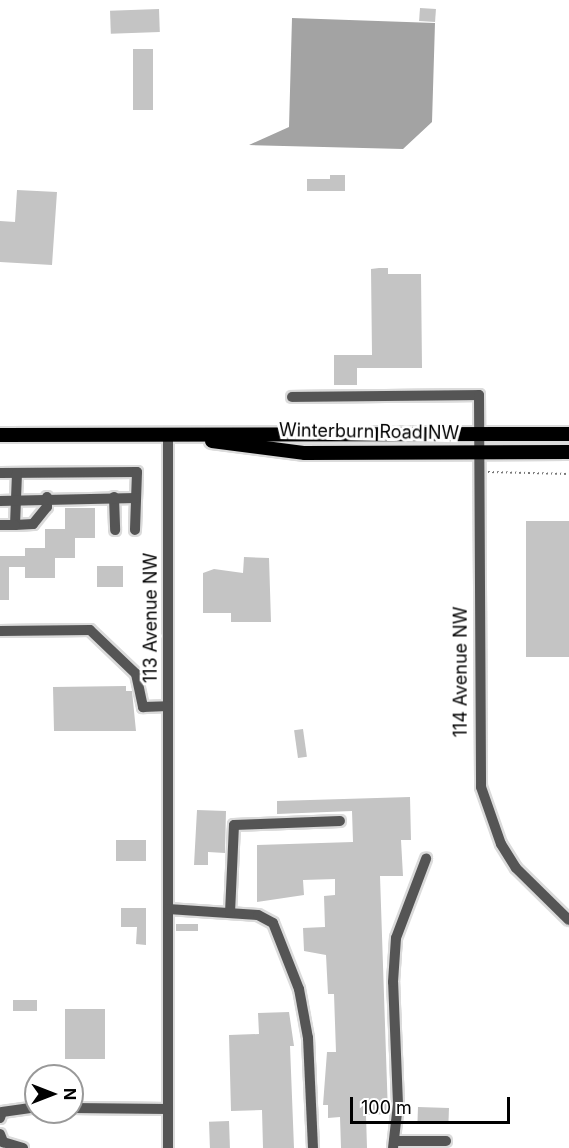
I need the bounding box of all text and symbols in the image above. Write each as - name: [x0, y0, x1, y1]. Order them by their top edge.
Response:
- street label: Winterburn Road NW: [279, 420, 459, 444]
- street label: 113 Avenue NW: [140, 553, 162, 683]
- street label: 114 Avenue NW: [450, 607, 472, 737]
- north arrow: [24, 1064, 84, 1124]
- scale bar: [353, 1085, 514, 1123]
- text: N: [60, 1088, 80, 1100]
- text: 100 m: [361, 1097, 412, 1118]

